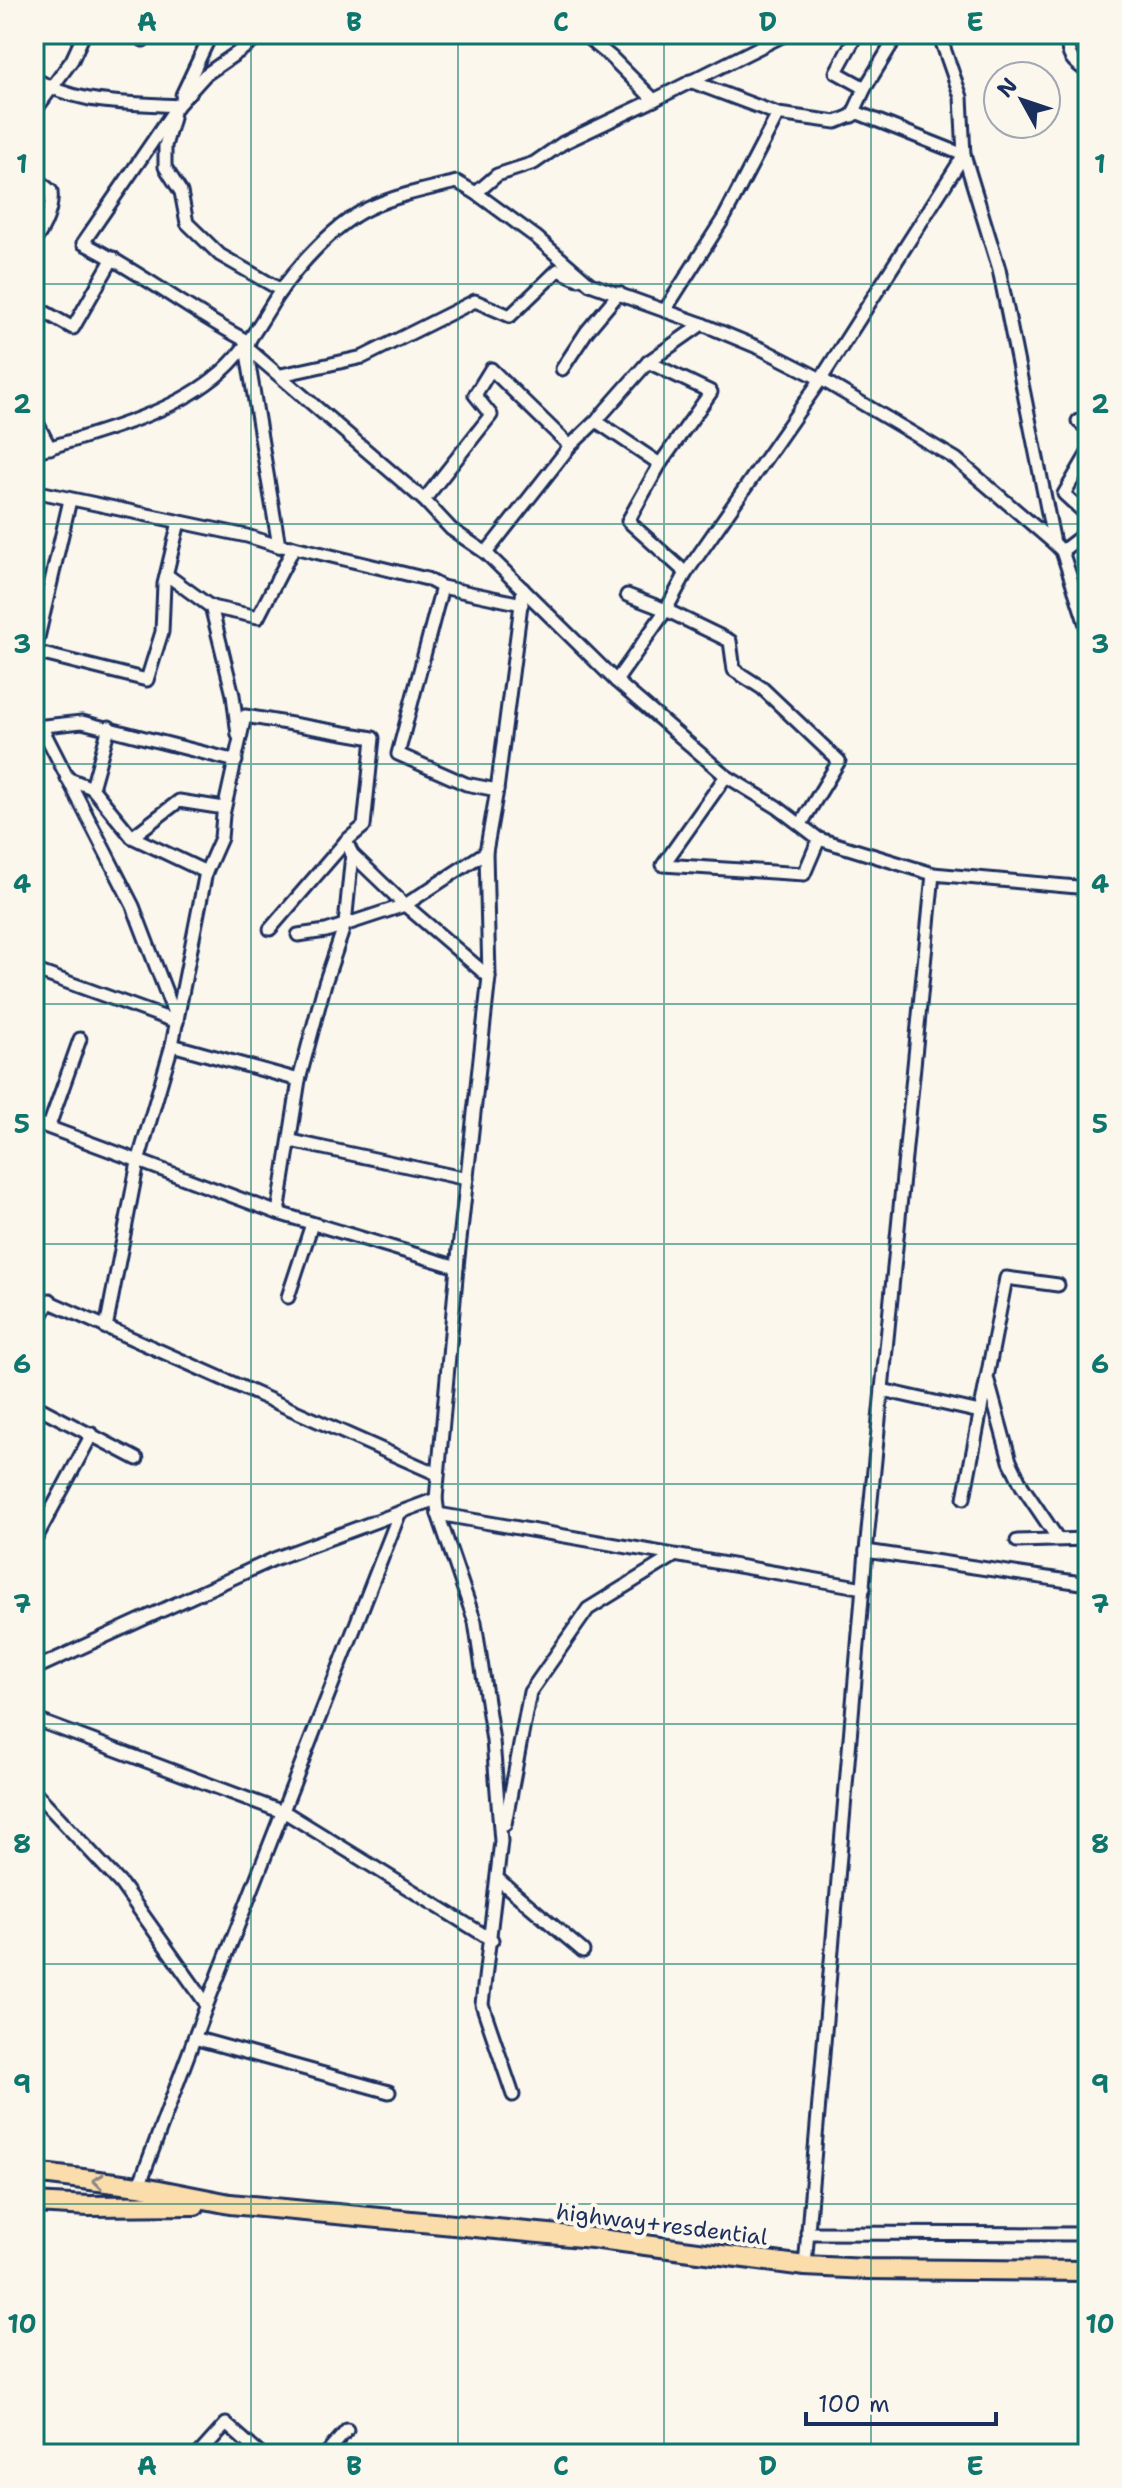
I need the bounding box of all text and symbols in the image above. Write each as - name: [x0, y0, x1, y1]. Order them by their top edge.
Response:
- text: A: [137, 4, 157, 39]
- text: B: [346, 4, 362, 39]
- text: C: [553, 4, 569, 39]
- text: D: [759, 4, 777, 39]
- text: E: [966, 4, 984, 39]
- north arrow: [982, 60, 1062, 140]
- text: N: [990, 71, 1024, 103]
- text: 1: [16, 146, 28, 181]
- text: 1: [1094, 146, 1106, 181]
- text: 2: [13, 386, 31, 421]
- text: 2: [1091, 386, 1109, 421]
- text: 3: [13, 626, 31, 661]
- text: 3: [1091, 626, 1109, 661]
- text: 4: [13, 866, 31, 901]
- text: 4: [1091, 866, 1109, 901]
- text: 5: [14, 1106, 30, 1141]
- text: 5: [1092, 1106, 1108, 1141]
- text: 6: [13, 1346, 31, 1381]
- text: 6: [1091, 1346, 1109, 1381]
- text: 7: [13, 1586, 31, 1621]
- text: 7: [1091, 1586, 1109, 1621]
- text: 8: [13, 1826, 31, 1861]
- text: 8: [1091, 1826, 1109, 1861]
- text: 9: [13, 2066, 31, 2101]
- text: 9: [1091, 2066, 1109, 2101]
- one-way arrow: [92, 2173, 105, 2190]
- street label: highway+resdential: [555, 2197, 770, 2252]
- text: 10: [7, 2306, 37, 2341]
- text: 10: [1085, 2306, 1115, 2341]
- scale bar: [806, 2376, 996, 2426]
- text: 100 m: [818, 2388, 890, 2420]
- text: A: [137, 2448, 157, 2483]
- text: B: [346, 2448, 362, 2483]
- text: C: [553, 2448, 569, 2483]
- text: D: [759, 2448, 777, 2483]
- text: E: [966, 2448, 984, 2483]

